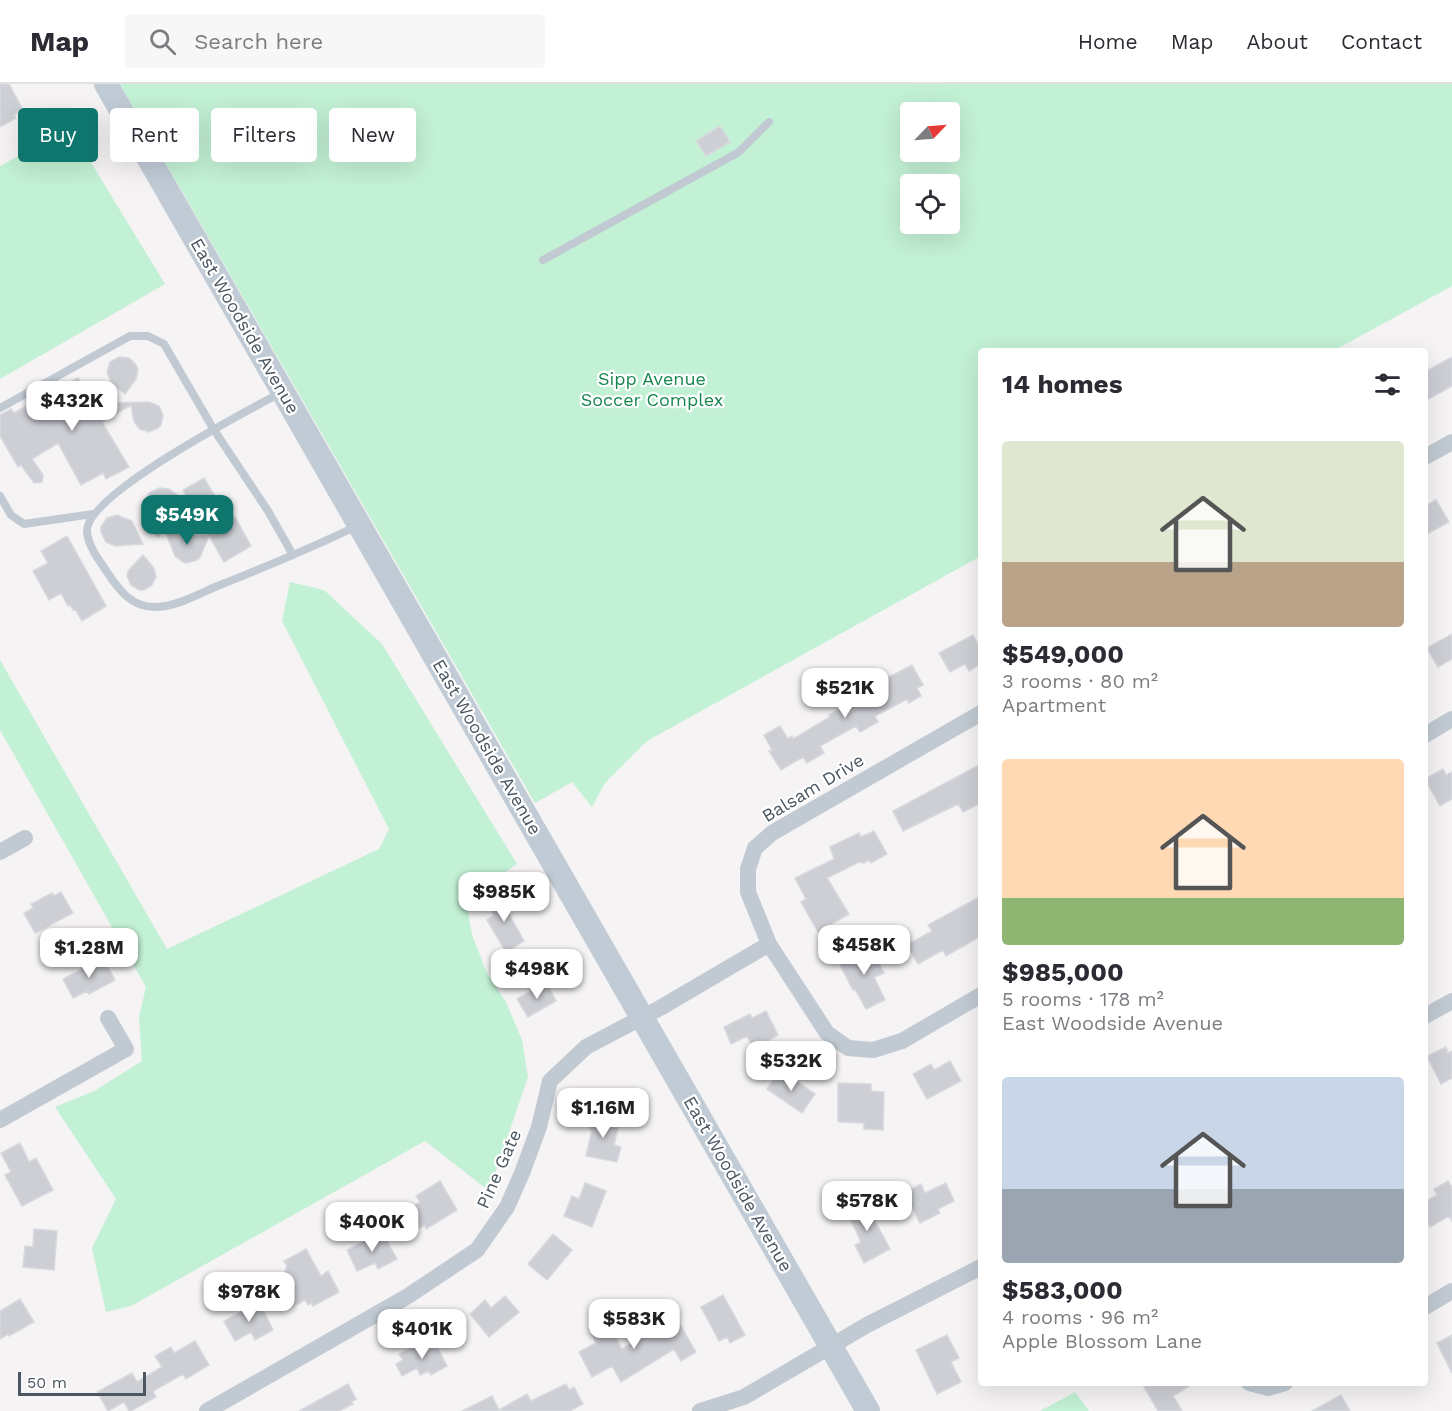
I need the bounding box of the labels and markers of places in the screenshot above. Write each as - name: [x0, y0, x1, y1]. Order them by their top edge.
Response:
- pin: $432K: [30, 381, 114, 432]
- pin: $549K: [145, 495, 229, 546]
- pin: $521K: [803, 668, 887, 719]
- pin: $985K: [462, 872, 546, 923]
- pin: $458K: [822, 925, 906, 976]
- pin: $1.28M: [40, 928, 138, 979]
- pin: $498K: [495, 949, 579, 1000]
- pin: $532K: [749, 1041, 833, 1092]
- pin: $1.16M: [554, 1088, 652, 1139]
- pin: $578K: [825, 1181, 909, 1232]
- pin: $400K: [330, 1202, 414, 1253]
- pin: $978K: [207, 1272, 291, 1323]
- pin: $583K: [592, 1299, 676, 1350]
- pin: $401K: [380, 1309, 464, 1360]

